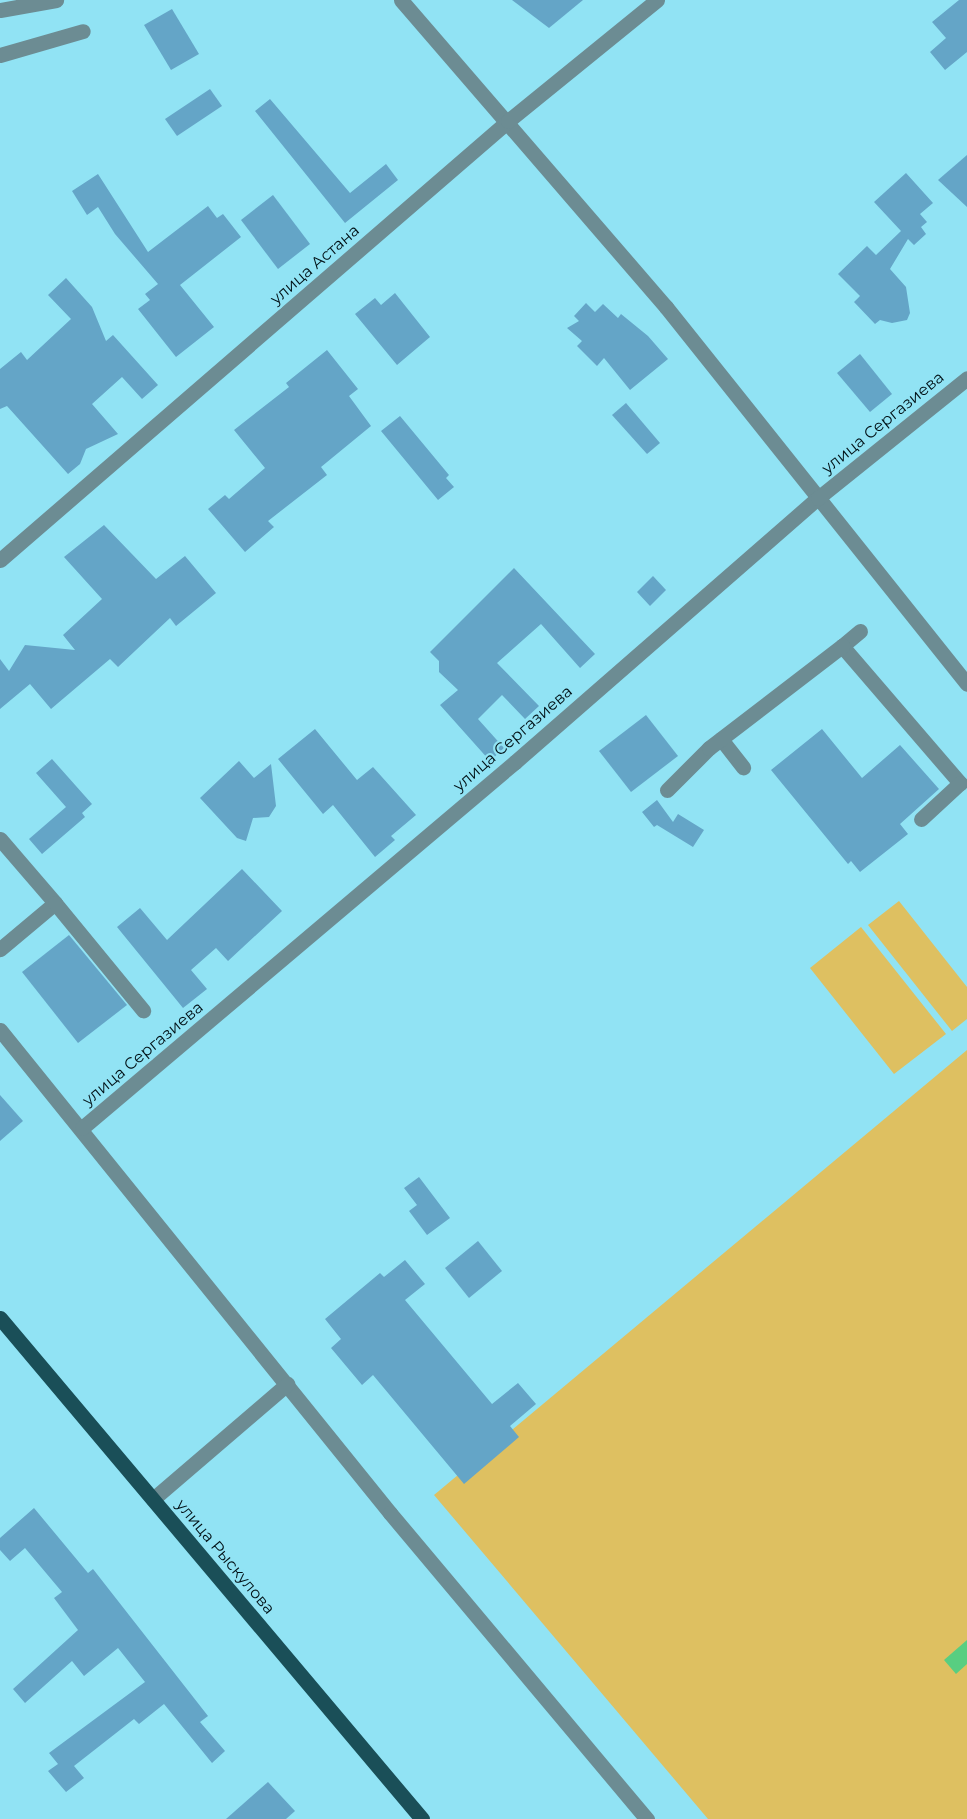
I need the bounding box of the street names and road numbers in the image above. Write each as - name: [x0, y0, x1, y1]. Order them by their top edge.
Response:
- street label: улица Астана: [266, 221, 364, 309]
- street label: улица Сергазиева: [818, 368, 948, 478]
- street label: улица Сергазиева: [450, 682, 576, 796]
- street label: улица Сергазиева: [79, 998, 207, 1110]
- street label: улица Рыскулова: [172, 1496, 278, 1618]

